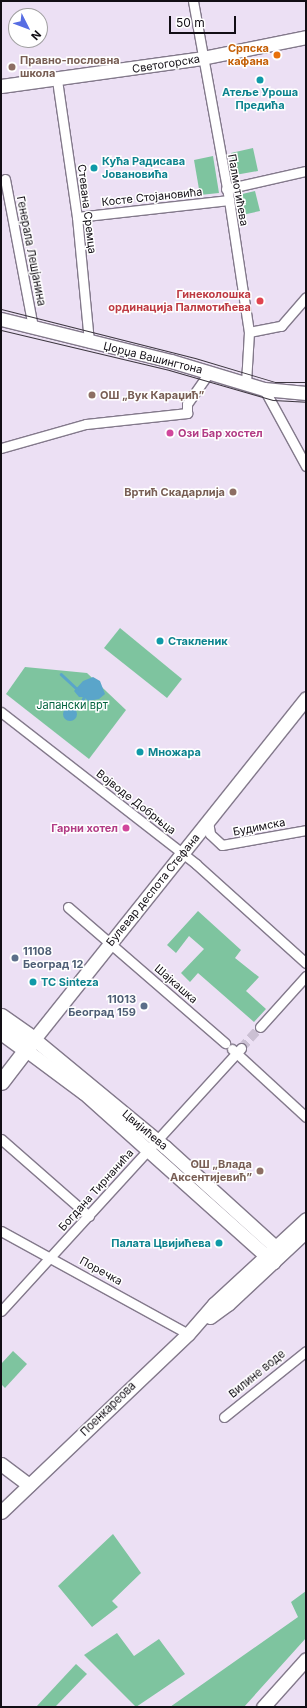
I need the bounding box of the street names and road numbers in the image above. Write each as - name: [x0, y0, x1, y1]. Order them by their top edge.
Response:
- street label: Светогорска: [131, 52, 201, 76]
- street label: Палмотићева: [225, 153, 251, 227]
- street label: Стевана Сремца: [75, 164, 99, 254]
- street label: Косте Стојановића: [101, 185, 203, 209]
- street label: Генерала Лешјанина: [14, 195, 48, 307]
- street label: Џорџа Вашингтона: [102, 339, 204, 377]
- street label: Војводе Добрњца: [94, 767, 178, 837]
- street label: Будимска: [232, 815, 286, 839]
- street label: Булевар деспота Стефана: [104, 831, 202, 949]
- street label: Шајкашка: [152, 962, 200, 1006]
- street label: Цвијићева: [120, 1107, 170, 1153]
- street label: Богдана Тирнанића: [56, 1146, 136, 1234]
- street label: Поречка: [77, 1254, 125, 1288]
- street label: Вилине воде: [226, 1347, 288, 1401]
- street label: Поенкареова: [78, 1379, 138, 1439]

